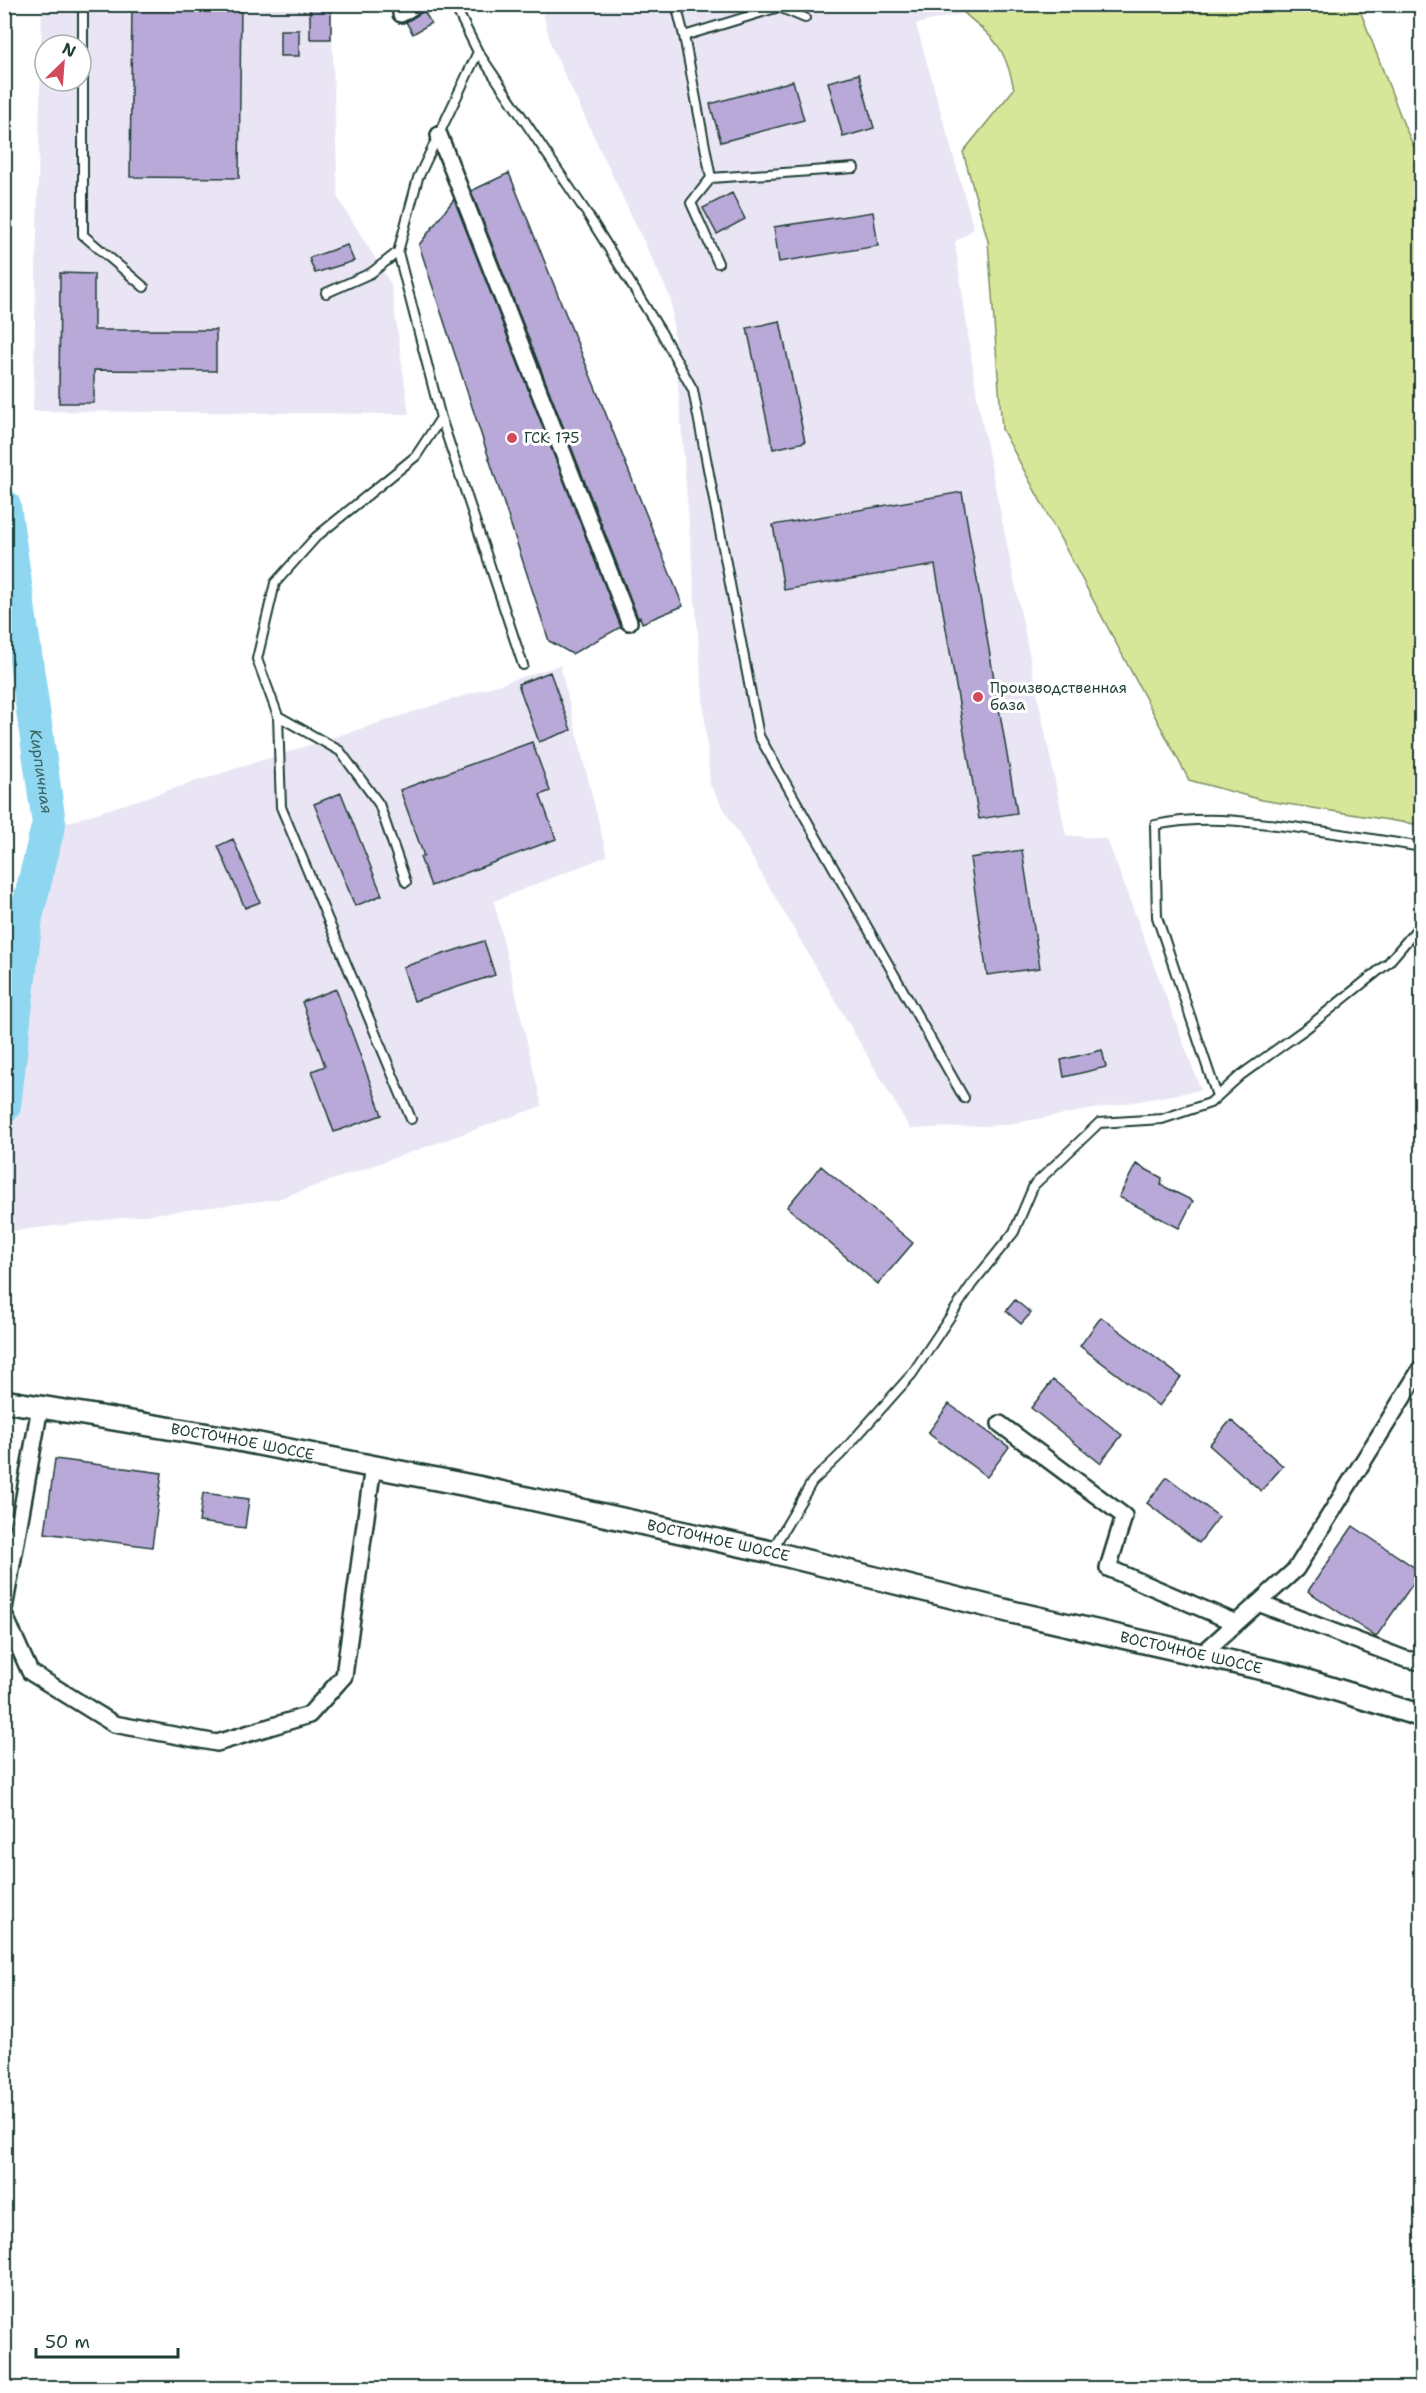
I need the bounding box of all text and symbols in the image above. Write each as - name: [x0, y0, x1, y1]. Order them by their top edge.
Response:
- north arrow: [33, 33, 93, 93]
- text: N: [59, 38, 79, 62]
- place label: ГСК 175: [524, 428, 580, 448]
- marker: ГСК 175: [505, 431, 519, 445]
- place label: Производственная база: [990, 678, 1127, 715]
- marker: Производственная база: [971, 690, 985, 704]
- water label: Кирпичная: [25, 728, 58, 815]
- street label: ВОСТОЧНОЕ ШОССЕ: [169, 1419, 316, 1465]
- street label: ВОСТОЧНОЕ ШОССЕ: [645, 1515, 792, 1566]
- street label: ВОСТОЧНОЕ ШОССЕ: [1118, 1627, 1264, 1678]
- scale bar: [36, 2321, 178, 2359]
- text: 50 m: [45, 2330, 90, 2354]

